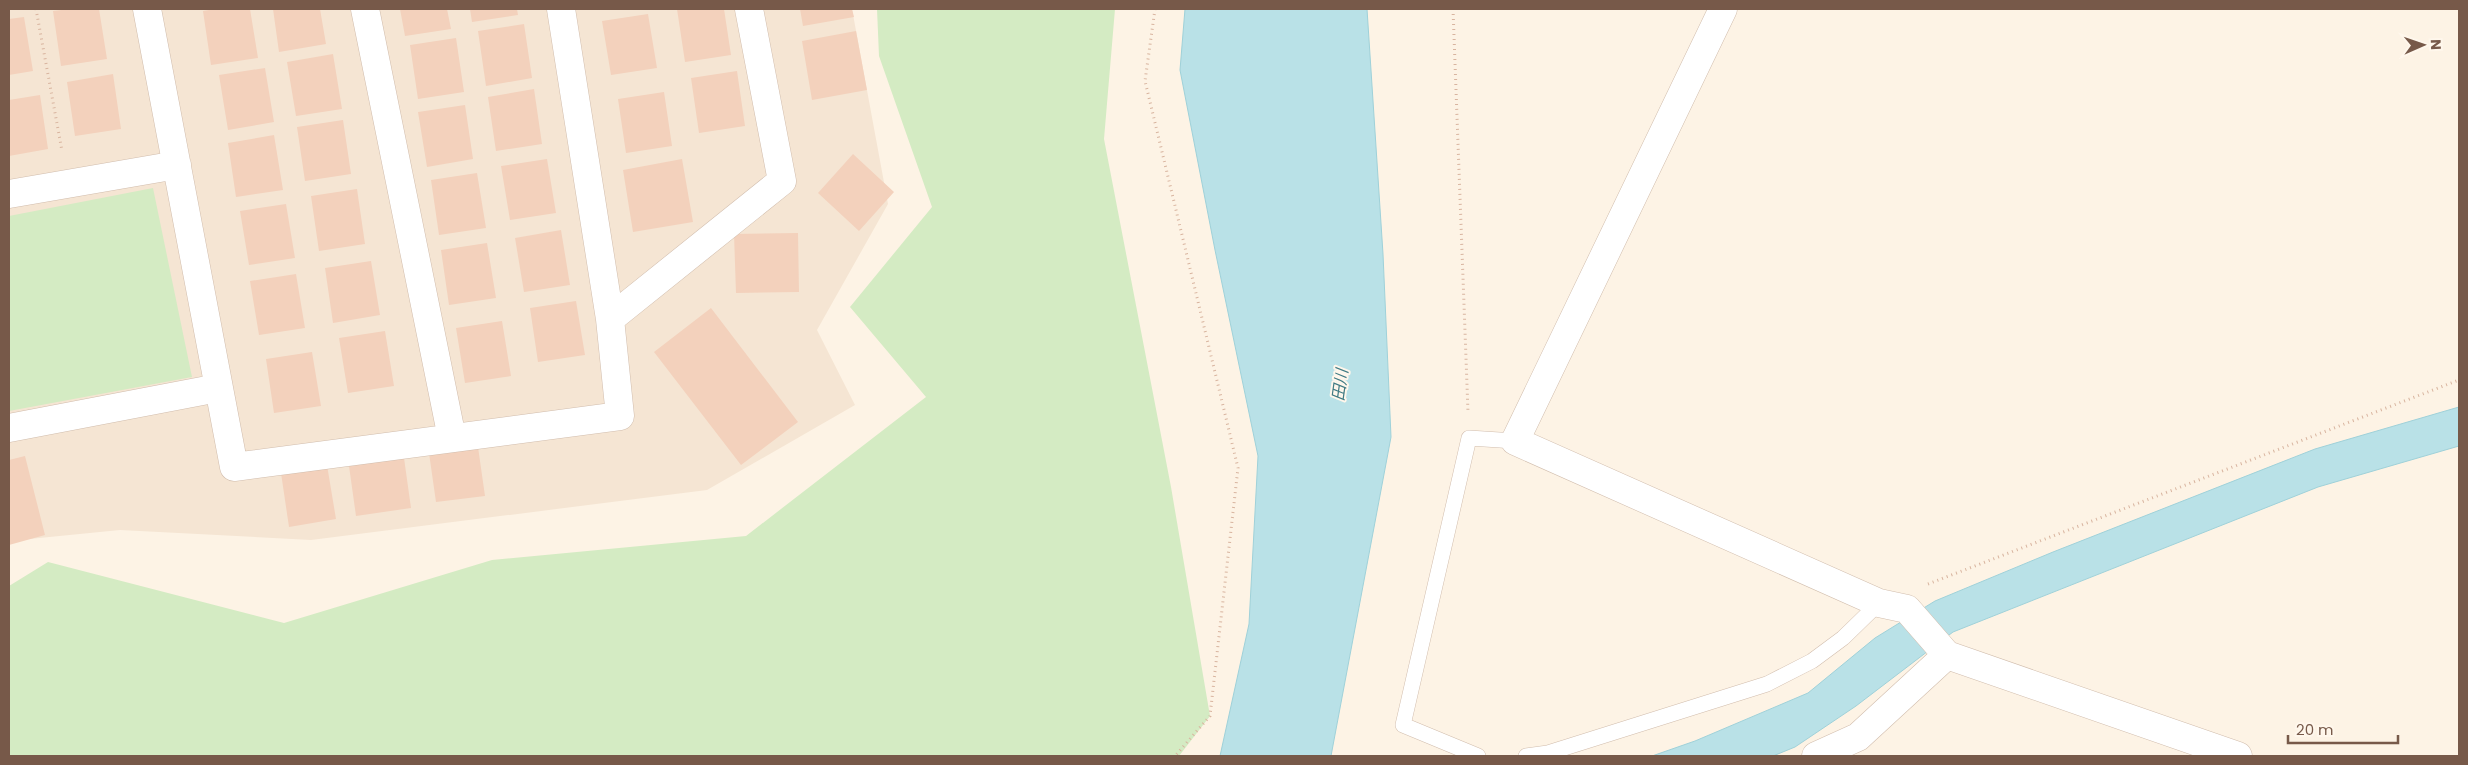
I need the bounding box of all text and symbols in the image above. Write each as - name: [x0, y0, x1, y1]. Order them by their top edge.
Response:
- north arrow: [2398, 20, 2448, 70]
- text: N: [2426, 39, 2446, 50]
- water label: 田川: [1326, 366, 1354, 402]
- scale bar: [2288, 712, 2398, 744]
- text: 20 m: [2296, 719, 2334, 740]

